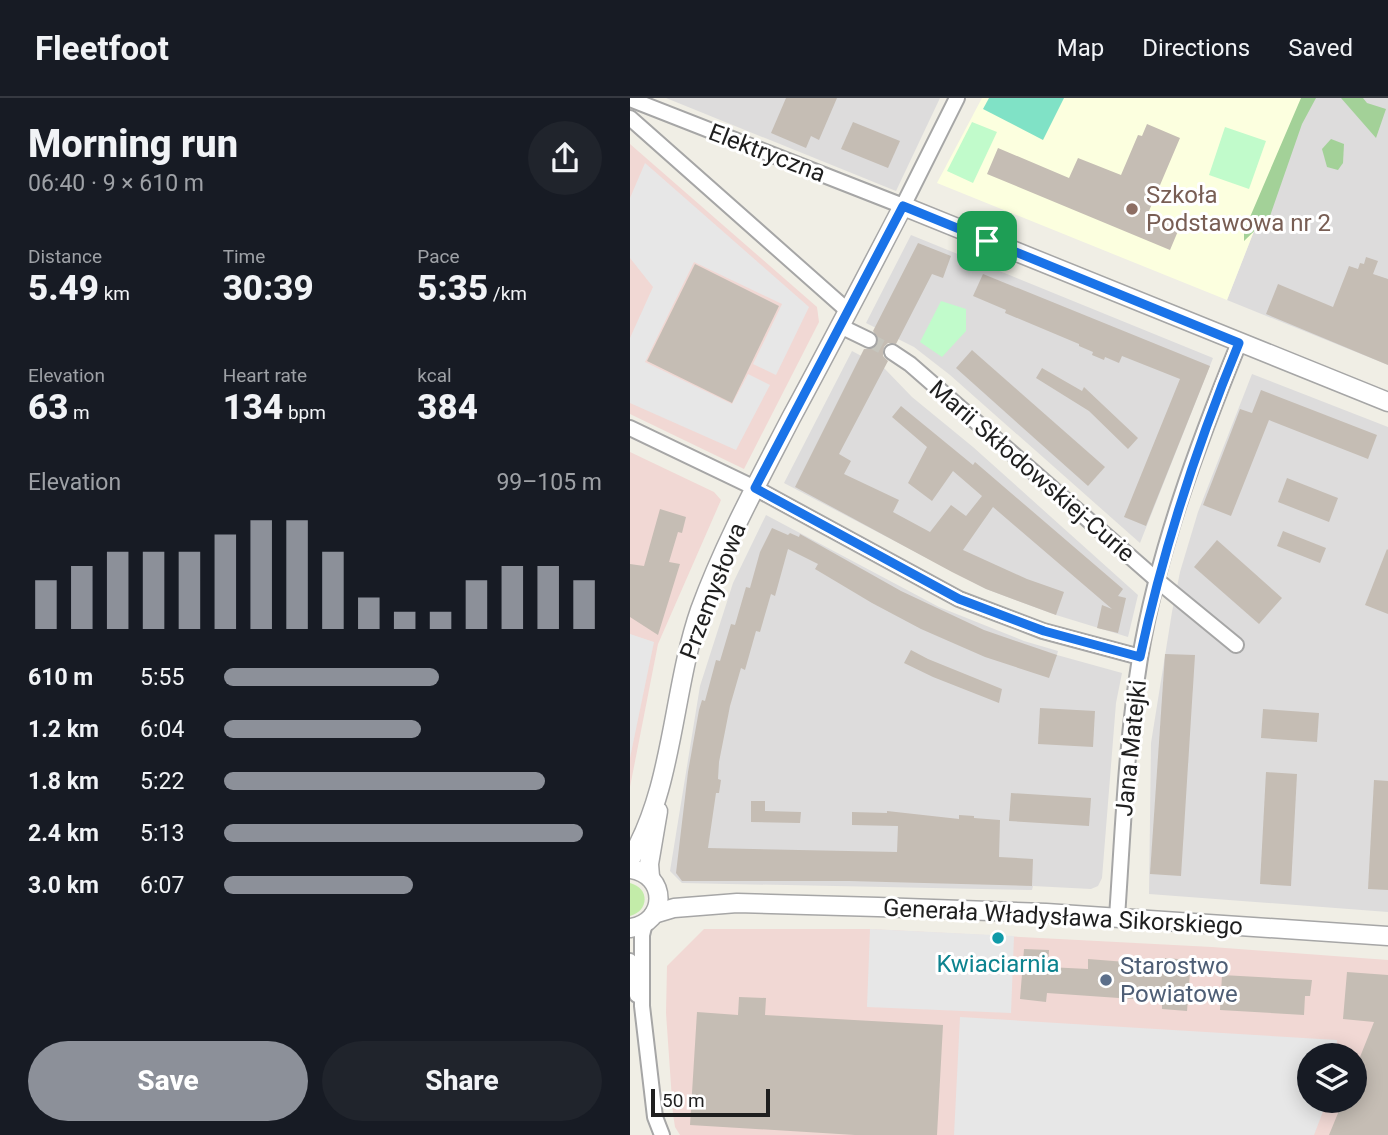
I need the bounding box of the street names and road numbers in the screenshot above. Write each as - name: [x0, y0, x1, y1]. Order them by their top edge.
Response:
- street label: Elektryczna: [705, 118, 829, 188]
- street label: Marii Skłodowskiej-Curie: [924, 374, 1140, 568]
- street label: Przemysłowa: [674, 519, 752, 663]
- street label: Jana Matejki: [1110, 678, 1152, 818]
- street label: Generała Władysława Sikorskiego: [882, 894, 1244, 940]

